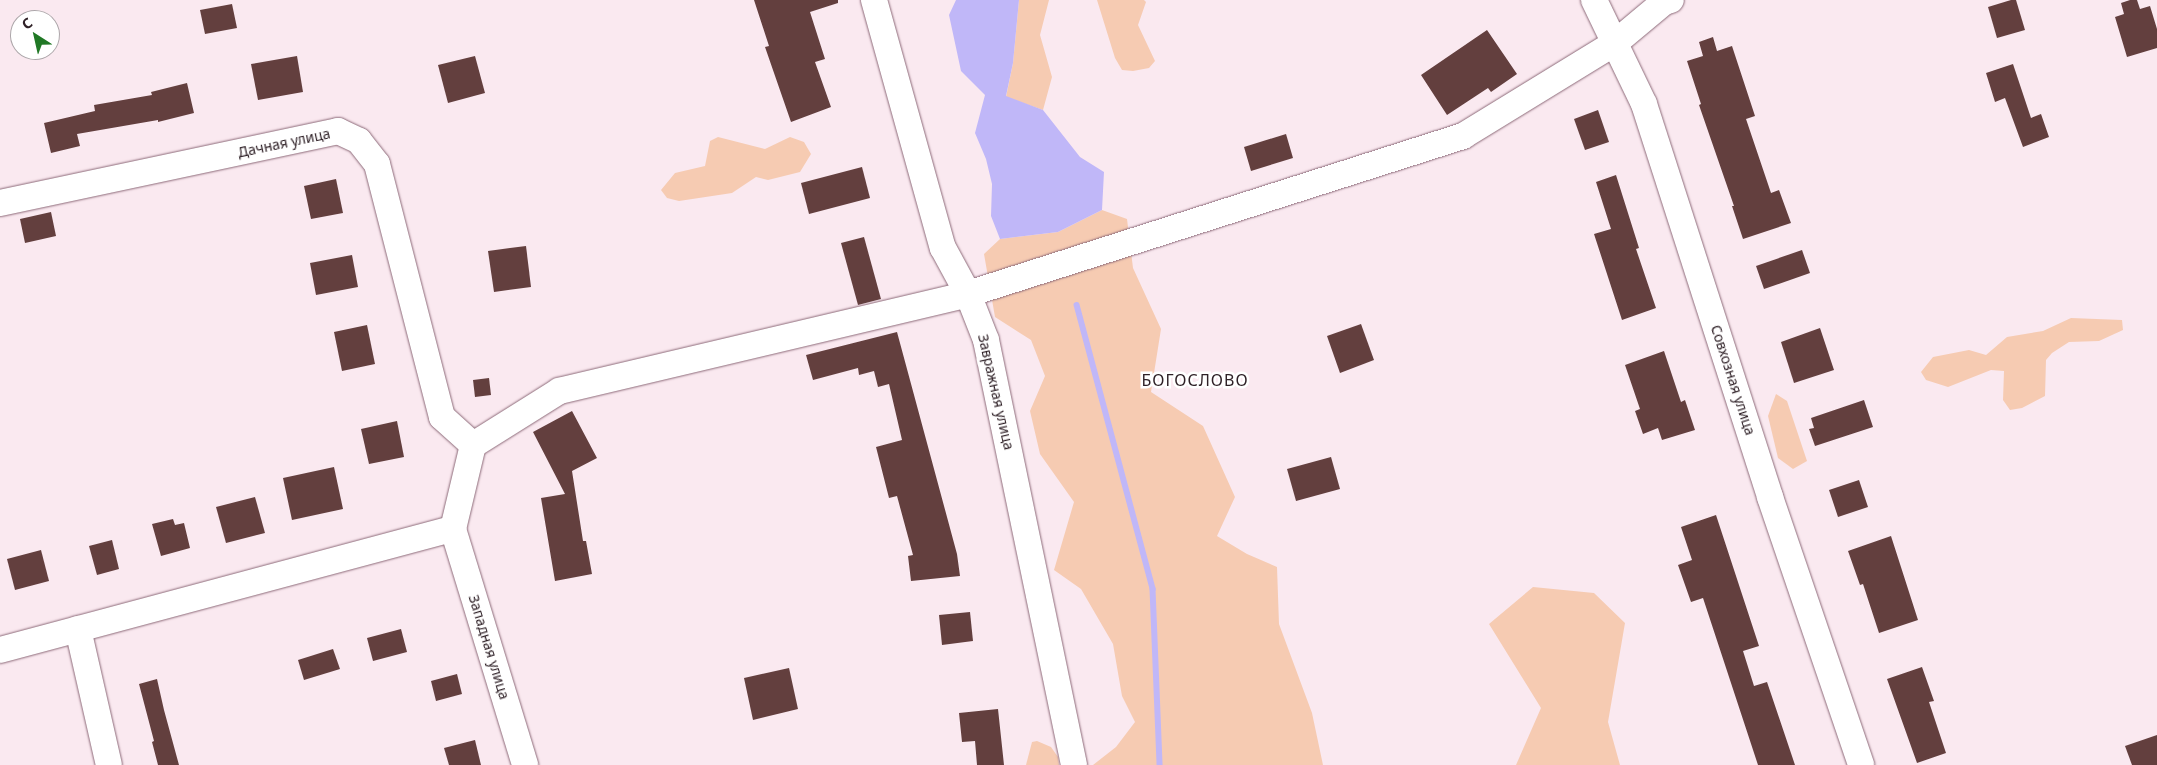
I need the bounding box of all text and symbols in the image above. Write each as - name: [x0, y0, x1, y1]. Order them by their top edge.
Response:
- north arrow: [10, 10, 60, 60]
- text: С: [18, 13, 36, 33]
- street label: Дачная улица: [236, 125, 332, 161]
- street label: Совхозная улица: [1707, 323, 1759, 437]
- street label: Завражная улица: [975, 333, 1017, 451]
- district label: БОГОСЛОВО: [1140, 370, 1250, 390]
- street label: Западная улица: [465, 593, 513, 701]

